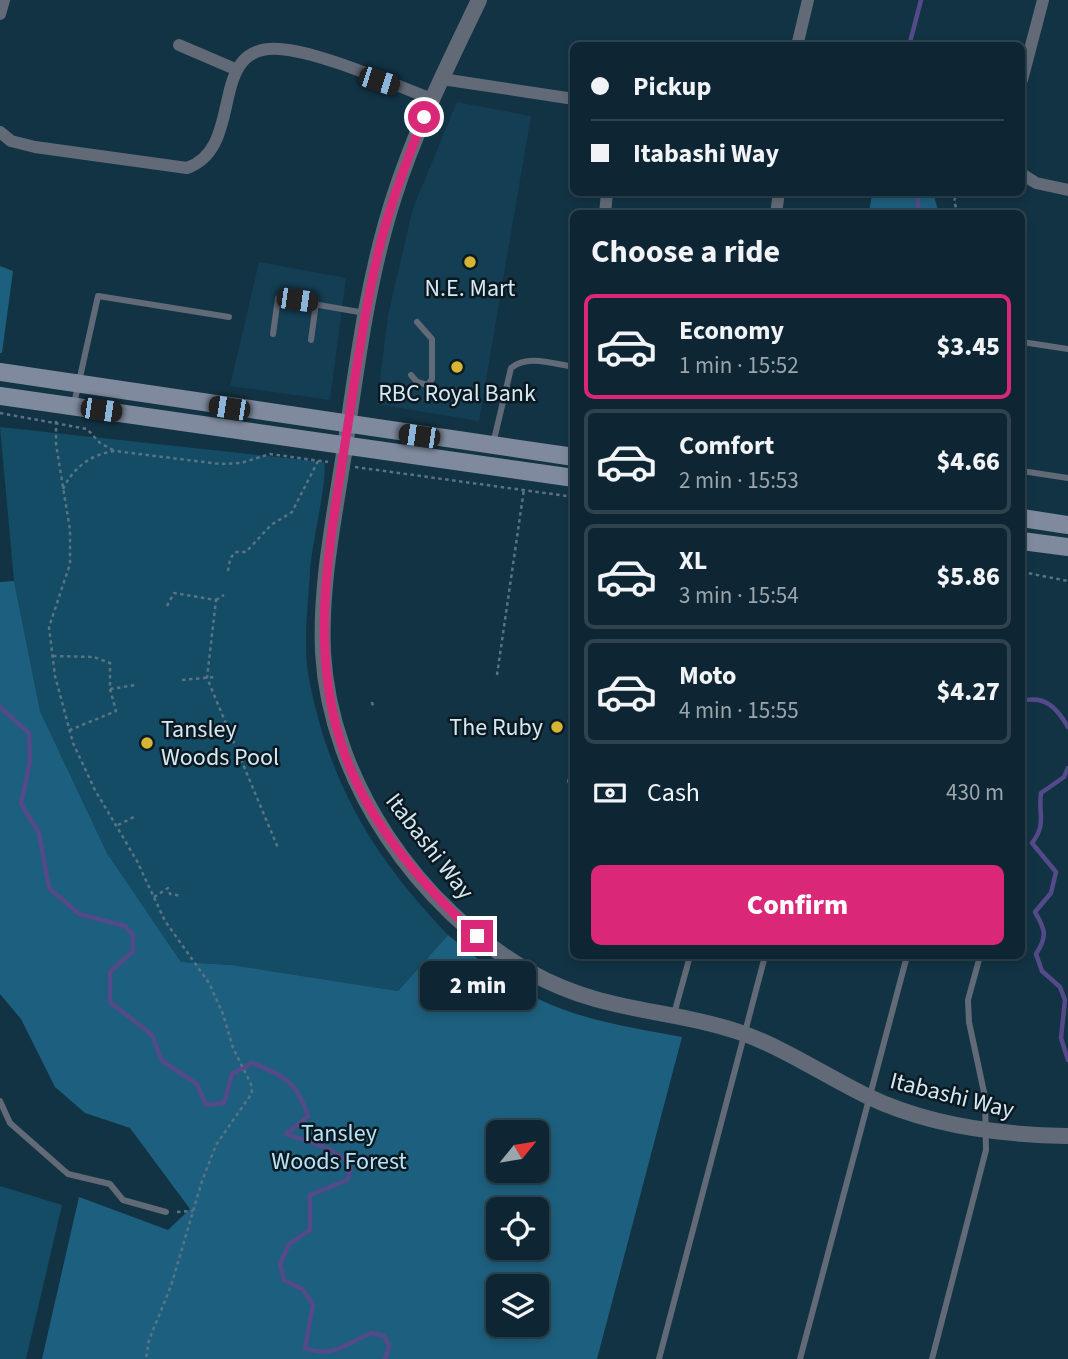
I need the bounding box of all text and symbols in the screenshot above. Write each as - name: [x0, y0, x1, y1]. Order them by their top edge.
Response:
- car: [356, 65, 403, 97]
- text: Pickup: [633, 68, 711, 105]
- route start: [408, 101, 440, 133]
- text: Itabashi Way: [633, 135, 779, 172]
- text: Choose a ride: [591, 229, 780, 275]
- marker: N.E. Mart: [462, 254, 478, 270]
- place label: N.E. Mart: [425, 271, 515, 306]
- car: [275, 287, 320, 313]
- text: Economy: [679, 312, 784, 349]
- icon: car: [595, 315, 658, 378]
- text: $3.45: [936, 328, 1000, 365]
- text: 1 min · 15:52: [679, 349, 799, 382]
- marker: RBC Royal Bank: [449, 359, 465, 375]
- place label: RBC Royal Bank: [378, 376, 536, 411]
- car: [207, 394, 252, 422]
- car: [79, 397, 124, 423]
- car: [397, 423, 442, 449]
- text: Comfort: [679, 427, 774, 464]
- icon: car: [595, 430, 658, 493]
- text: $4.66: [936, 443, 1000, 480]
- text: 2 min · 15:53: [679, 464, 799, 497]
- text: XL: [679, 542, 707, 579]
- icon: car: [595, 545, 658, 608]
- text: $5.86: [936, 558, 1000, 595]
- text: 3 min · 15:54: [679, 579, 799, 612]
- text: Moto: [679, 657, 736, 694]
- icon: car: [595, 660, 658, 723]
- text: $4.27: [936, 673, 1000, 710]
- text: 4 min · 15:55: [679, 694, 799, 727]
- place label: The Ruby: [449, 710, 543, 745]
- place label: Tansley Woods Pool: [161, 712, 279, 775]
- marker: The Ruby: [549, 719, 565, 735]
- marker: Tansley Woods Pool: [139, 735, 155, 751]
- icon: cash: [591, 774, 629, 812]
- text: Cash: [647, 774, 700, 811]
- text: 430 m: [946, 776, 1004, 809]
- street label: Itabashi Way: [377, 786, 482, 907]
- button: Confirm: [591, 865, 1004, 945]
- route end: [461, 920, 493, 952]
- callout: 2 min: [419, 960, 535, 1010]
- text: 2 min: [450, 969, 506, 1002]
- street label: Itabashi Way: [886, 1063, 1018, 1128]
- park label: Tansley Woods Forest: [271, 1116, 407, 1179]
- north arrow: [486, 1120, 550, 1183]
- map controls: [486, 1120, 549, 1337]
- button: locate: [486, 1197, 549, 1260]
- button: layers: [486, 1274, 549, 1337]

